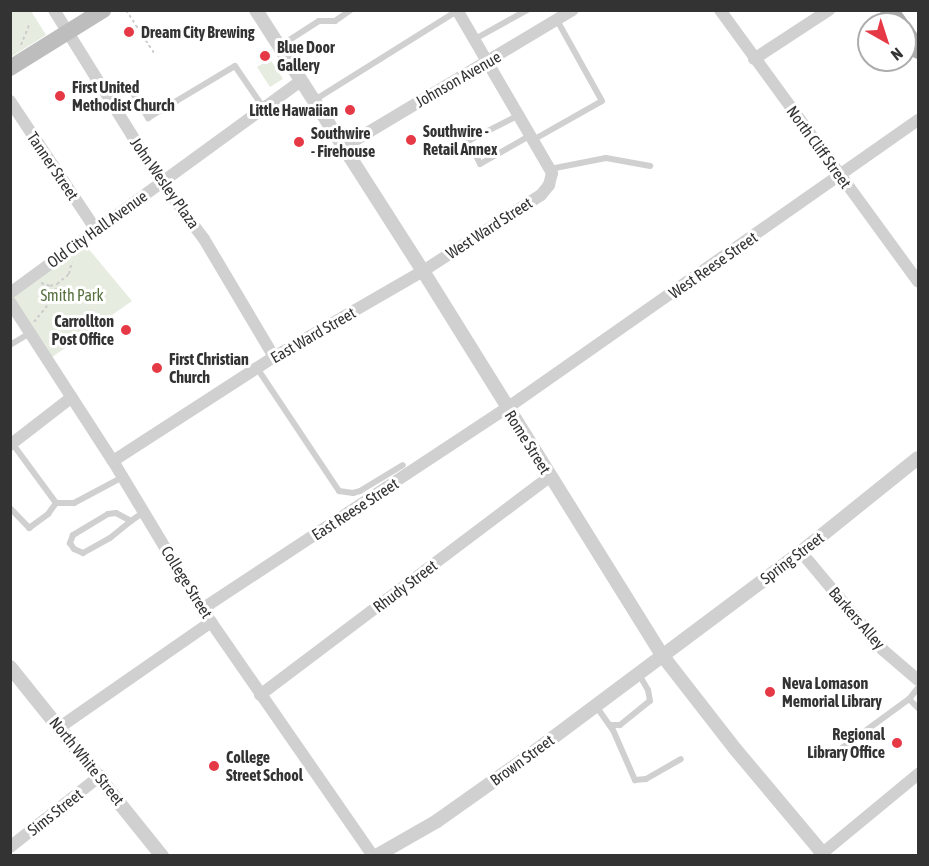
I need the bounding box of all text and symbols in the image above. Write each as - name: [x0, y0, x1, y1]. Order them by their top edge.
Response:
- north arrow: [857, 12, 917, 72]
- place label: Dream City Brewing: [141, 22, 255, 42]
- marker: Dream City Brewing: [122, 25, 136, 39]
- place label: Blue Door Gallery: [277, 37, 335, 75]
- text: N: [888, 44, 906, 64]
- street label: Johnson Avenue: [412, 47, 504, 111]
- marker: Blue Door Gallery: [258, 49, 272, 63]
- place label: First United Methodist Church: [72, 77, 175, 115]
- marker: First United Methodist Church: [53, 89, 67, 103]
- place label: Little Hawaiian: [249, 100, 338, 120]
- street label: North Cliff Street: [783, 102, 855, 192]
- marker: Little Hawaiian: [343, 103, 357, 117]
- place label: Southwire - Retail Annex: [423, 121, 497, 159]
- place label: Southwire - Firehouse: [311, 123, 375, 161]
- street label: Tanner Street: [23, 128, 83, 204]
- marker: Southwire - Retail Annex: [404, 133, 418, 147]
- street label: John Wesley Plaza: [126, 134, 204, 232]
- marker: Southwire - Firehouse: [292, 135, 306, 149]
- street label: Old City Hall Avenue: [43, 186, 151, 272]
- street label: West Ward Street: [442, 193, 536, 263]
- street label: West Reese Street: [665, 227, 761, 303]
- park label: Smith Park: [40, 285, 104, 305]
- street label: East Ward Street: [267, 303, 359, 367]
- place label: Carrollton Post Office: [51, 311, 114, 349]
- marker: Carrollton Post Office: [119, 323, 133, 337]
- place label: First Christian Church: [169, 349, 249, 387]
- marker: First Christian Church: [150, 361, 164, 375]
- street label: Rome Street: [501, 407, 555, 477]
- street label: East Reese Street: [308, 474, 402, 544]
- street label: Spring Street: [756, 528, 828, 588]
- street label: College Street: [157, 542, 217, 622]
- street label: Rhudy Street: [369, 556, 441, 616]
- street label: Barkers Alley: [825, 583, 889, 653]
- place label: Neva Lomason Memorial Library: [782, 673, 882, 711]
- marker: Neva Lomason Memorial Library: [763, 685, 777, 699]
- street label: North White Street: [46, 713, 128, 809]
- place label: Regional Library Office: [807, 724, 885, 762]
- street label: Brown Street: [486, 730, 558, 790]
- marker: Regional Library Office: [890, 736, 904, 750]
- place label: College Street School: [226, 747, 303, 785]
- marker: College Street School: [207, 759, 221, 773]
- street label: Sims Street: [24, 784, 86, 840]

